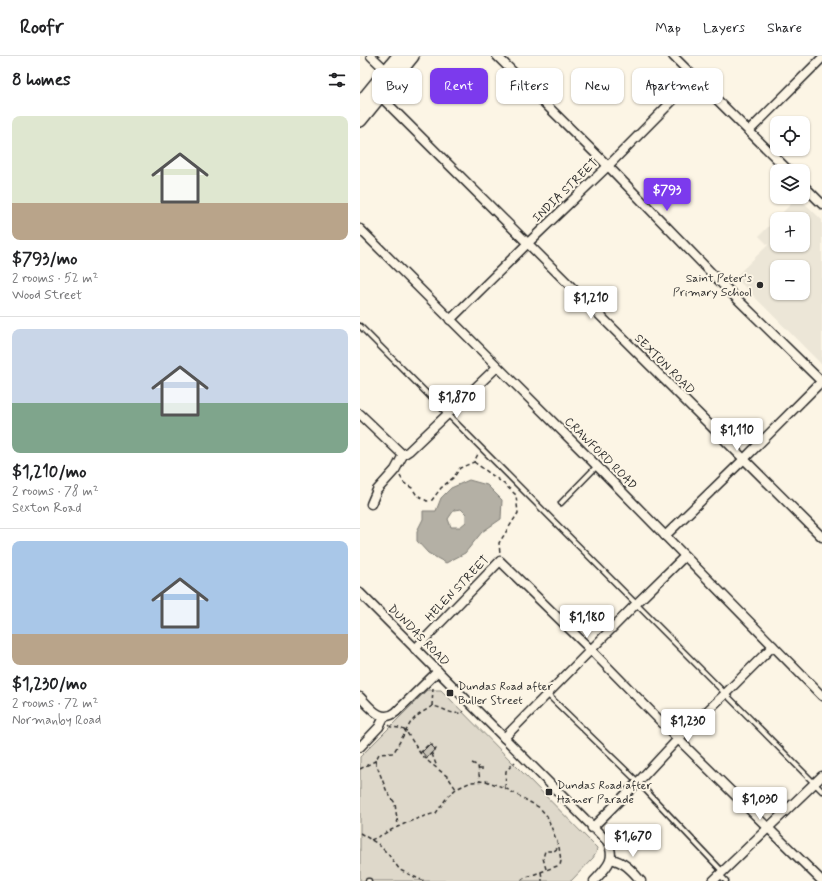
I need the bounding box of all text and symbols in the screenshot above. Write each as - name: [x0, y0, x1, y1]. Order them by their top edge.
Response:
- text: Roofr: [20, 15, 64, 40]
- text: Map: [655, 19, 681, 37]
- text: Layers: [703, 19, 745, 37]
- text: Share: [767, 19, 802, 37]
- chip: Buy: [372, 68, 422, 104]
- chip: Rent: [430, 68, 488, 104]
- chip: Filters: [496, 68, 563, 104]
- chip: New: [571, 68, 624, 104]
- chip: Apartment: [632, 68, 723, 104]
- text: 8 homes: [12, 69, 71, 91]
- icon: filters: [326, 69, 348, 91]
- map controls: [770, 116, 810, 300]
- button: locate: [770, 116, 810, 156]
- icon: home: [144, 142, 216, 214]
- street label: INDIA STREET: [529, 155, 602, 226]
- button: layers: [770, 164, 810, 204]
- pin: $793: [643, 178, 691, 212]
- text: $793: [653, 182, 681, 199]
- button: +: [770, 212, 810, 252]
- text: $793/mo: [12, 248, 78, 270]
- button: −: [770, 260, 810, 300]
- text: 2 rooms · 52 m²: [12, 270, 98, 287]
- place label: Saint Peter's Primary School: [673, 271, 753, 301]
- marker: Saint Peter's Primary School: [755, 280, 765, 290]
- pin: $1,210: [558, 286, 624, 320]
- text: Wood Street: [12, 287, 82, 304]
- text: $1,210: [573, 290, 609, 307]
- street label: SEXTON ROAD: [631, 331, 698, 398]
- icon: home: [144, 355, 216, 427]
- pin: $1,870: [424, 385, 490, 419]
- text: $1,870: [438, 389, 476, 406]
- street label: CRAWFORD ROAD: [560, 414, 640, 494]
- pin: $1,110: [704, 418, 770, 452]
- text: $1,110: [720, 422, 754, 439]
- text: $1,210/mo: [12, 461, 87, 483]
- text: 2 rooms · 78 m²: [12, 483, 99, 500]
- text: Sexton Road: [12, 500, 81, 517]
- street label: HELEN STREET: [422, 552, 493, 625]
- icon: home: [144, 567, 216, 639]
- street label: DUNDAS ROAD: [384, 601, 453, 670]
- pin: $1,180: [554, 605, 620, 639]
- text: $1,180: [569, 609, 605, 626]
- text: $1,230/mo: [12, 673, 87, 695]
- place label: Dundas Road after Buller Street: [458, 679, 553, 709]
- marker: Dundas Road after Buller Street: [445, 688, 455, 698]
- text: 2 rooms · 72 m²: [12, 695, 98, 712]
- pin: $1,230: [655, 709, 721, 743]
- text: Normanby Road: [12, 712, 101, 729]
- text: $1,230: [670, 713, 706, 730]
- place label: Dundas Road after Hamer Parade: [557, 778, 652, 808]
- marker: Dundas Road after Hamer Parade: [544, 787, 554, 797]
- pin: $1,030: [727, 787, 793, 821]
- text: $1,030: [742, 791, 778, 808]
- pin: $1,670: [600, 824, 666, 858]
- text: $1,670: [614, 828, 652, 845]

